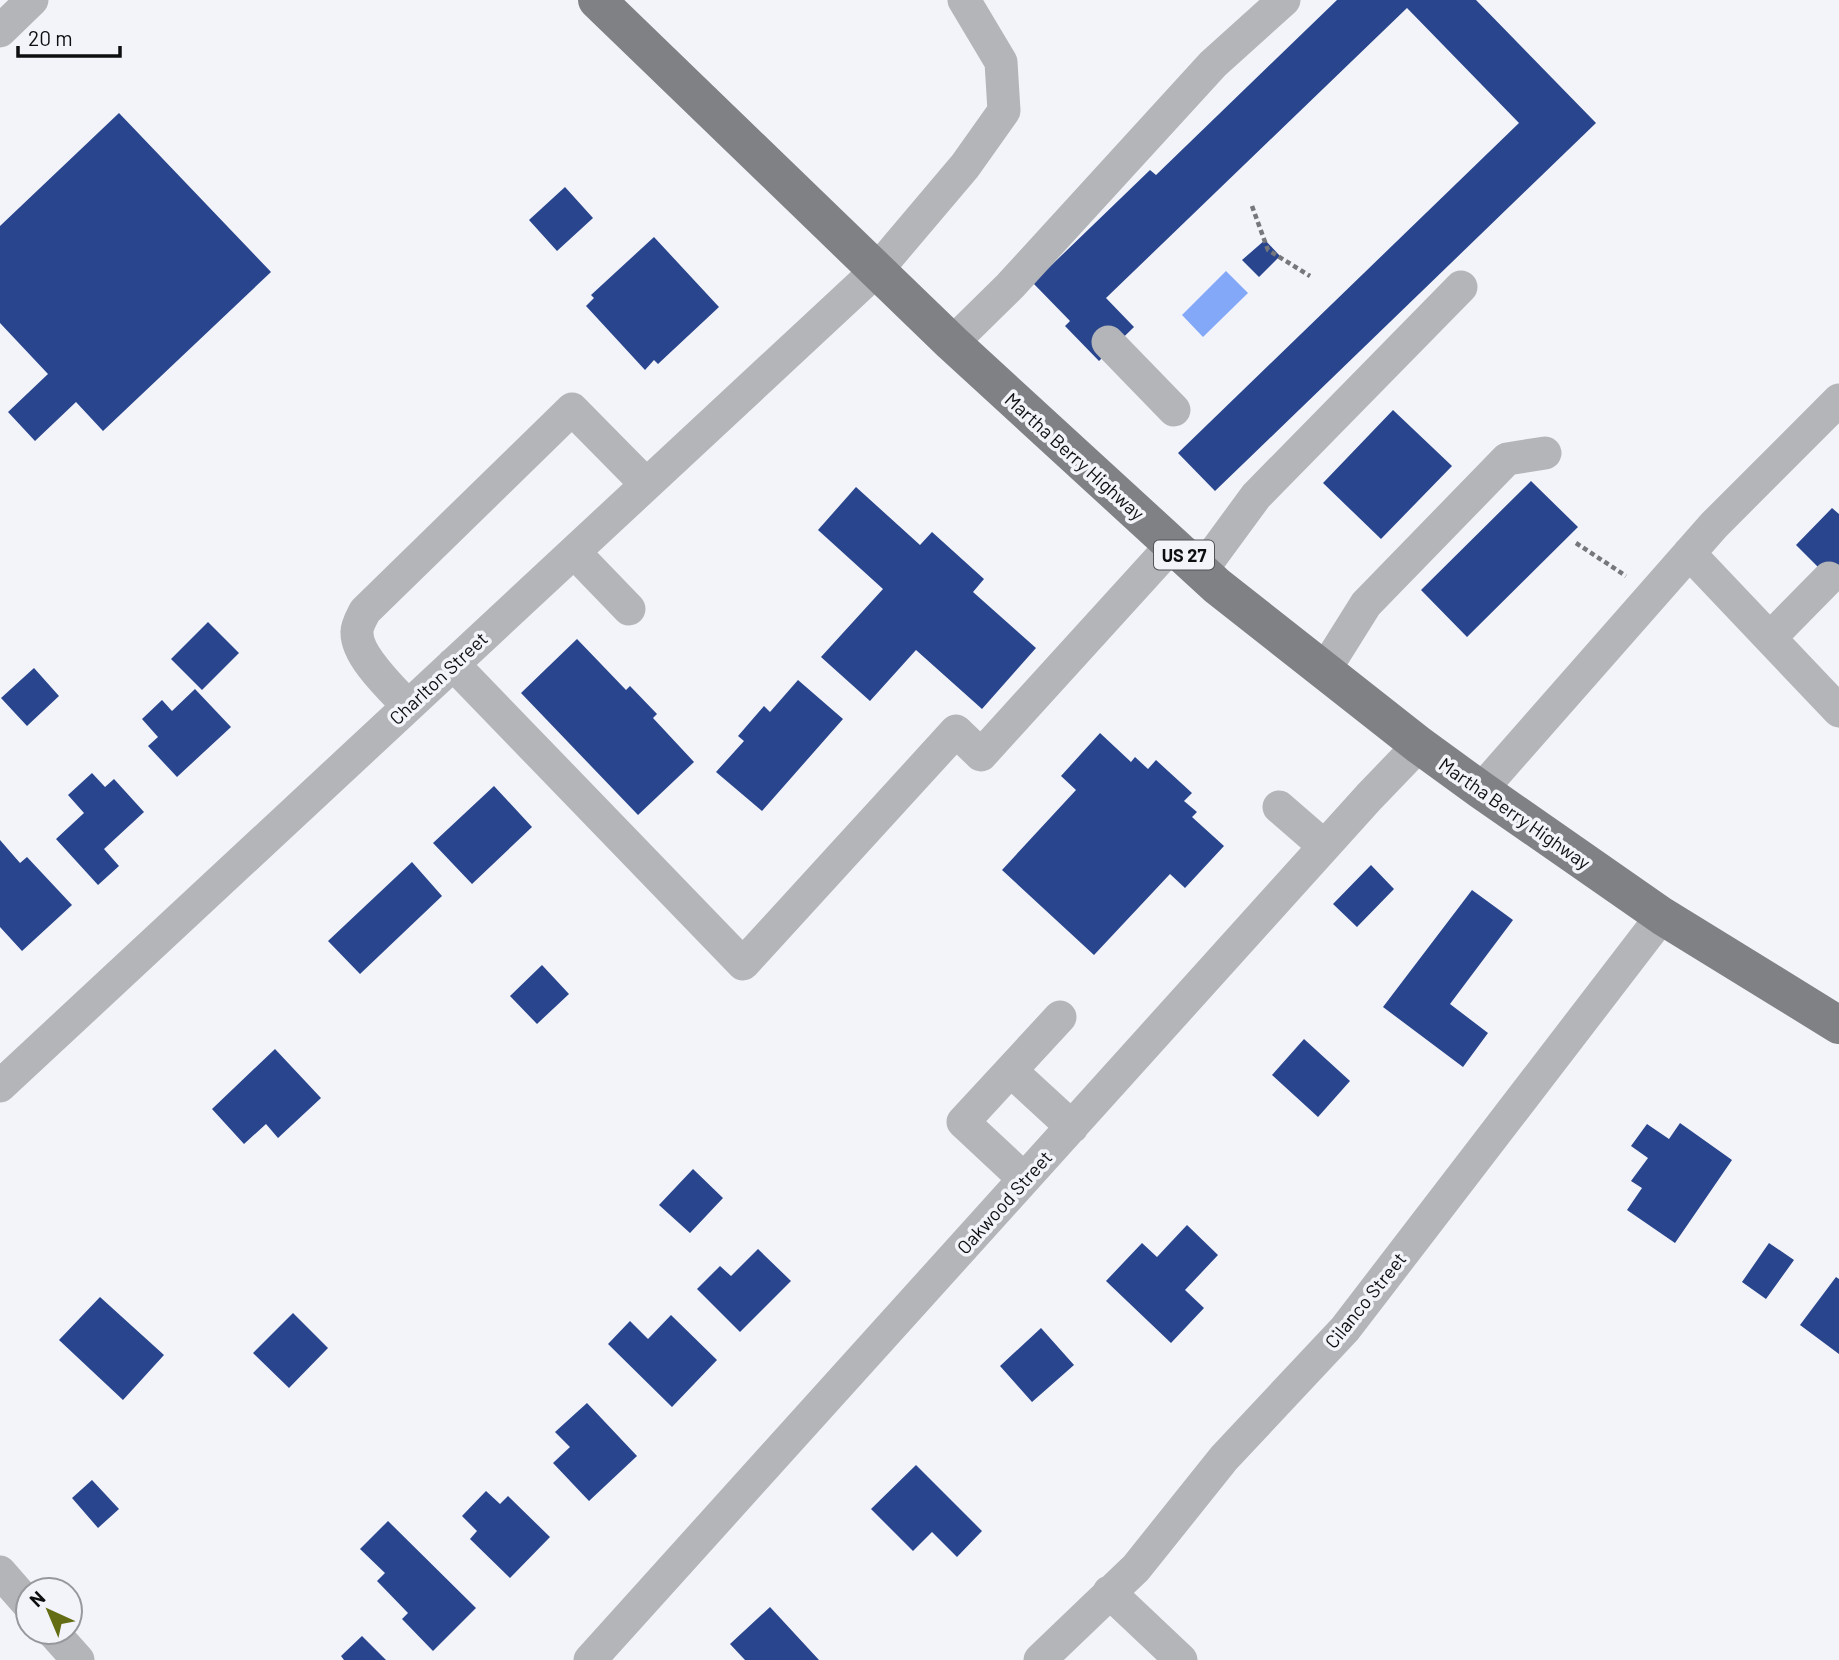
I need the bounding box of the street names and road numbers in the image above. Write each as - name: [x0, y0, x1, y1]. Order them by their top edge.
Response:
- street label: Martha Berry Highway: [1001, 387, 1150, 525]
- road number: US 27: [1154, 540, 1214, 570]
- street label: Charlton Street: [384, 627, 492, 729]
- street label: Martha Berry Highway: [1435, 752, 1595, 874]
- street label: Oakwood Street: [952, 1146, 1056, 1258]
- street label: Cilanco Street: [1319, 1248, 1411, 1352]

